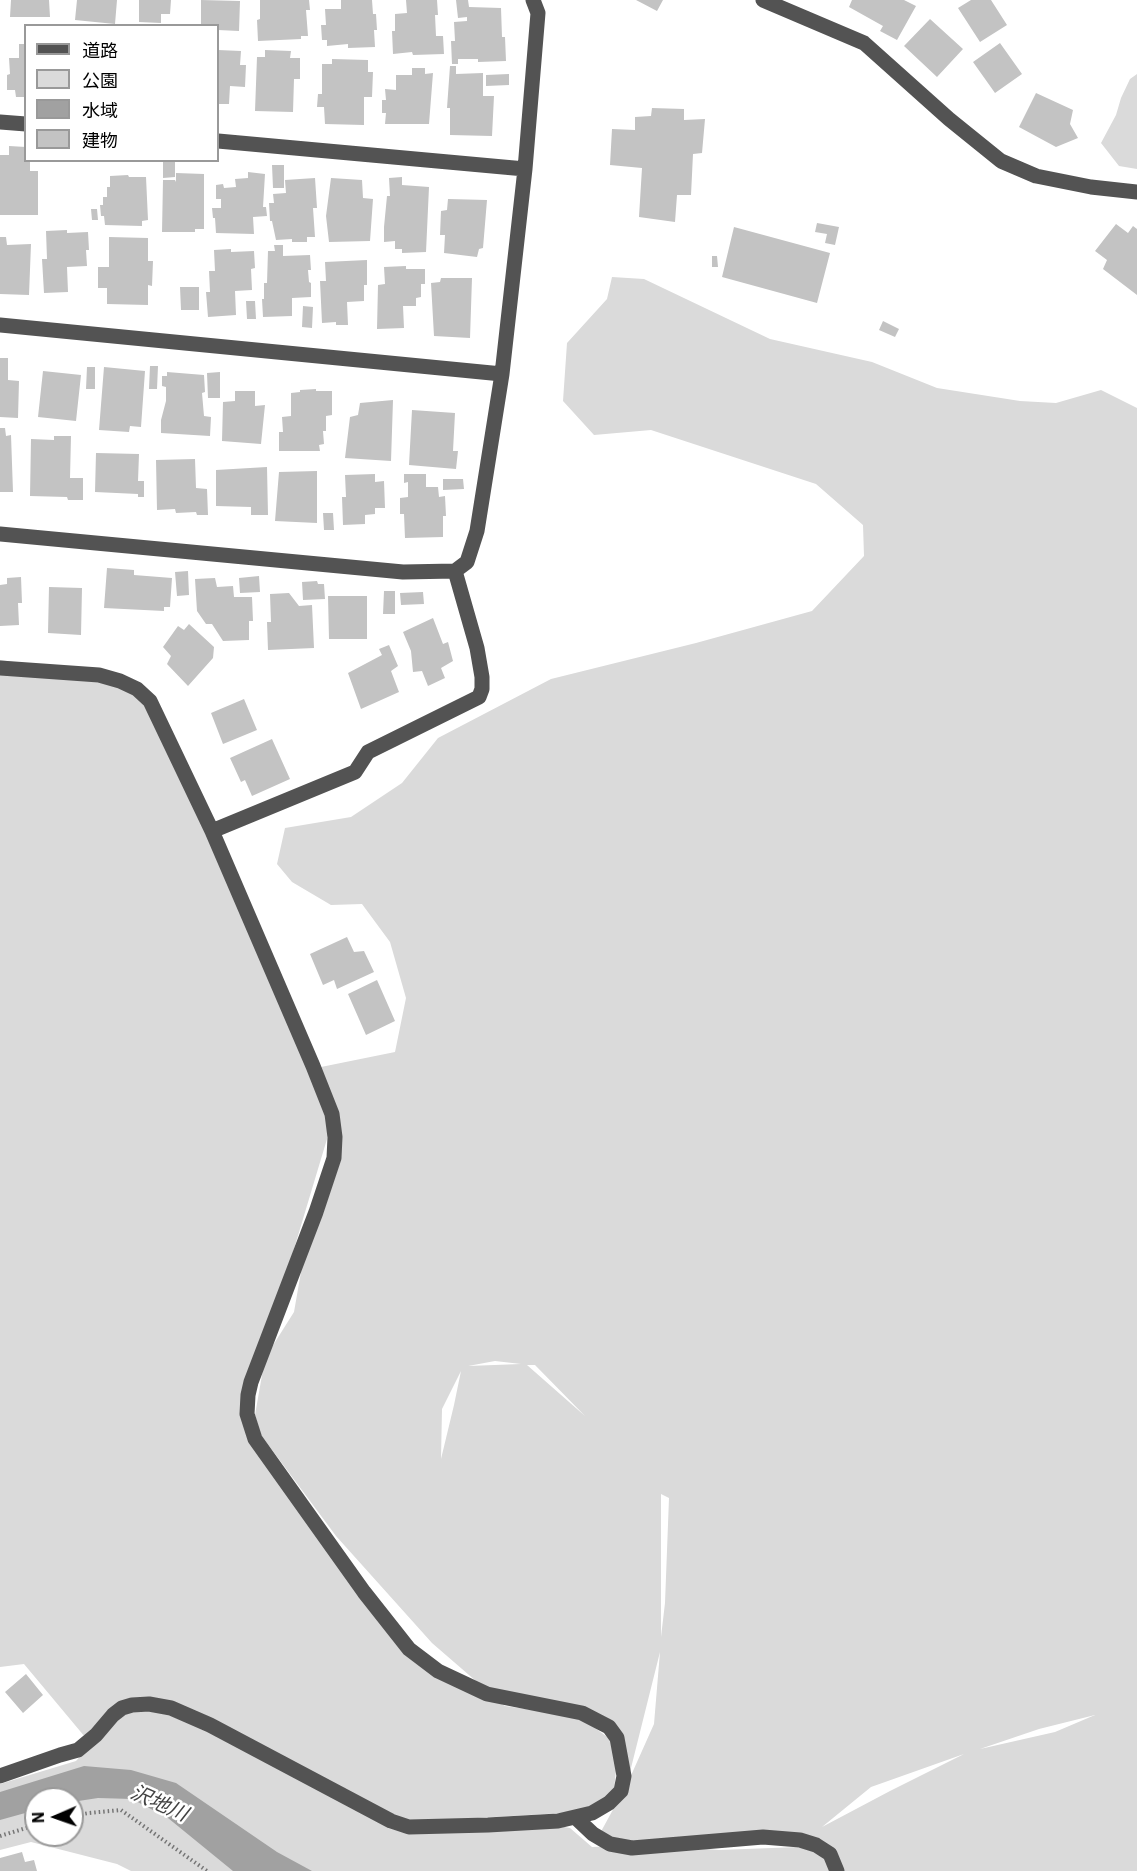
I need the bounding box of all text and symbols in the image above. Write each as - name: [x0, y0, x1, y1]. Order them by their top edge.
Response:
- legend: [24, 24, 219, 162]
- text: 道路: [82, 39, 118, 62]
- text: 公園: [82, 69, 118, 92]
- text: 水域: [82, 99, 118, 122]
- text: 建物: [82, 129, 118, 152]
- water label: 沢地川: [127, 1781, 191, 1827]
- north arrow: [24, 1787, 84, 1847]
- text: N: [28, 1811, 48, 1824]

